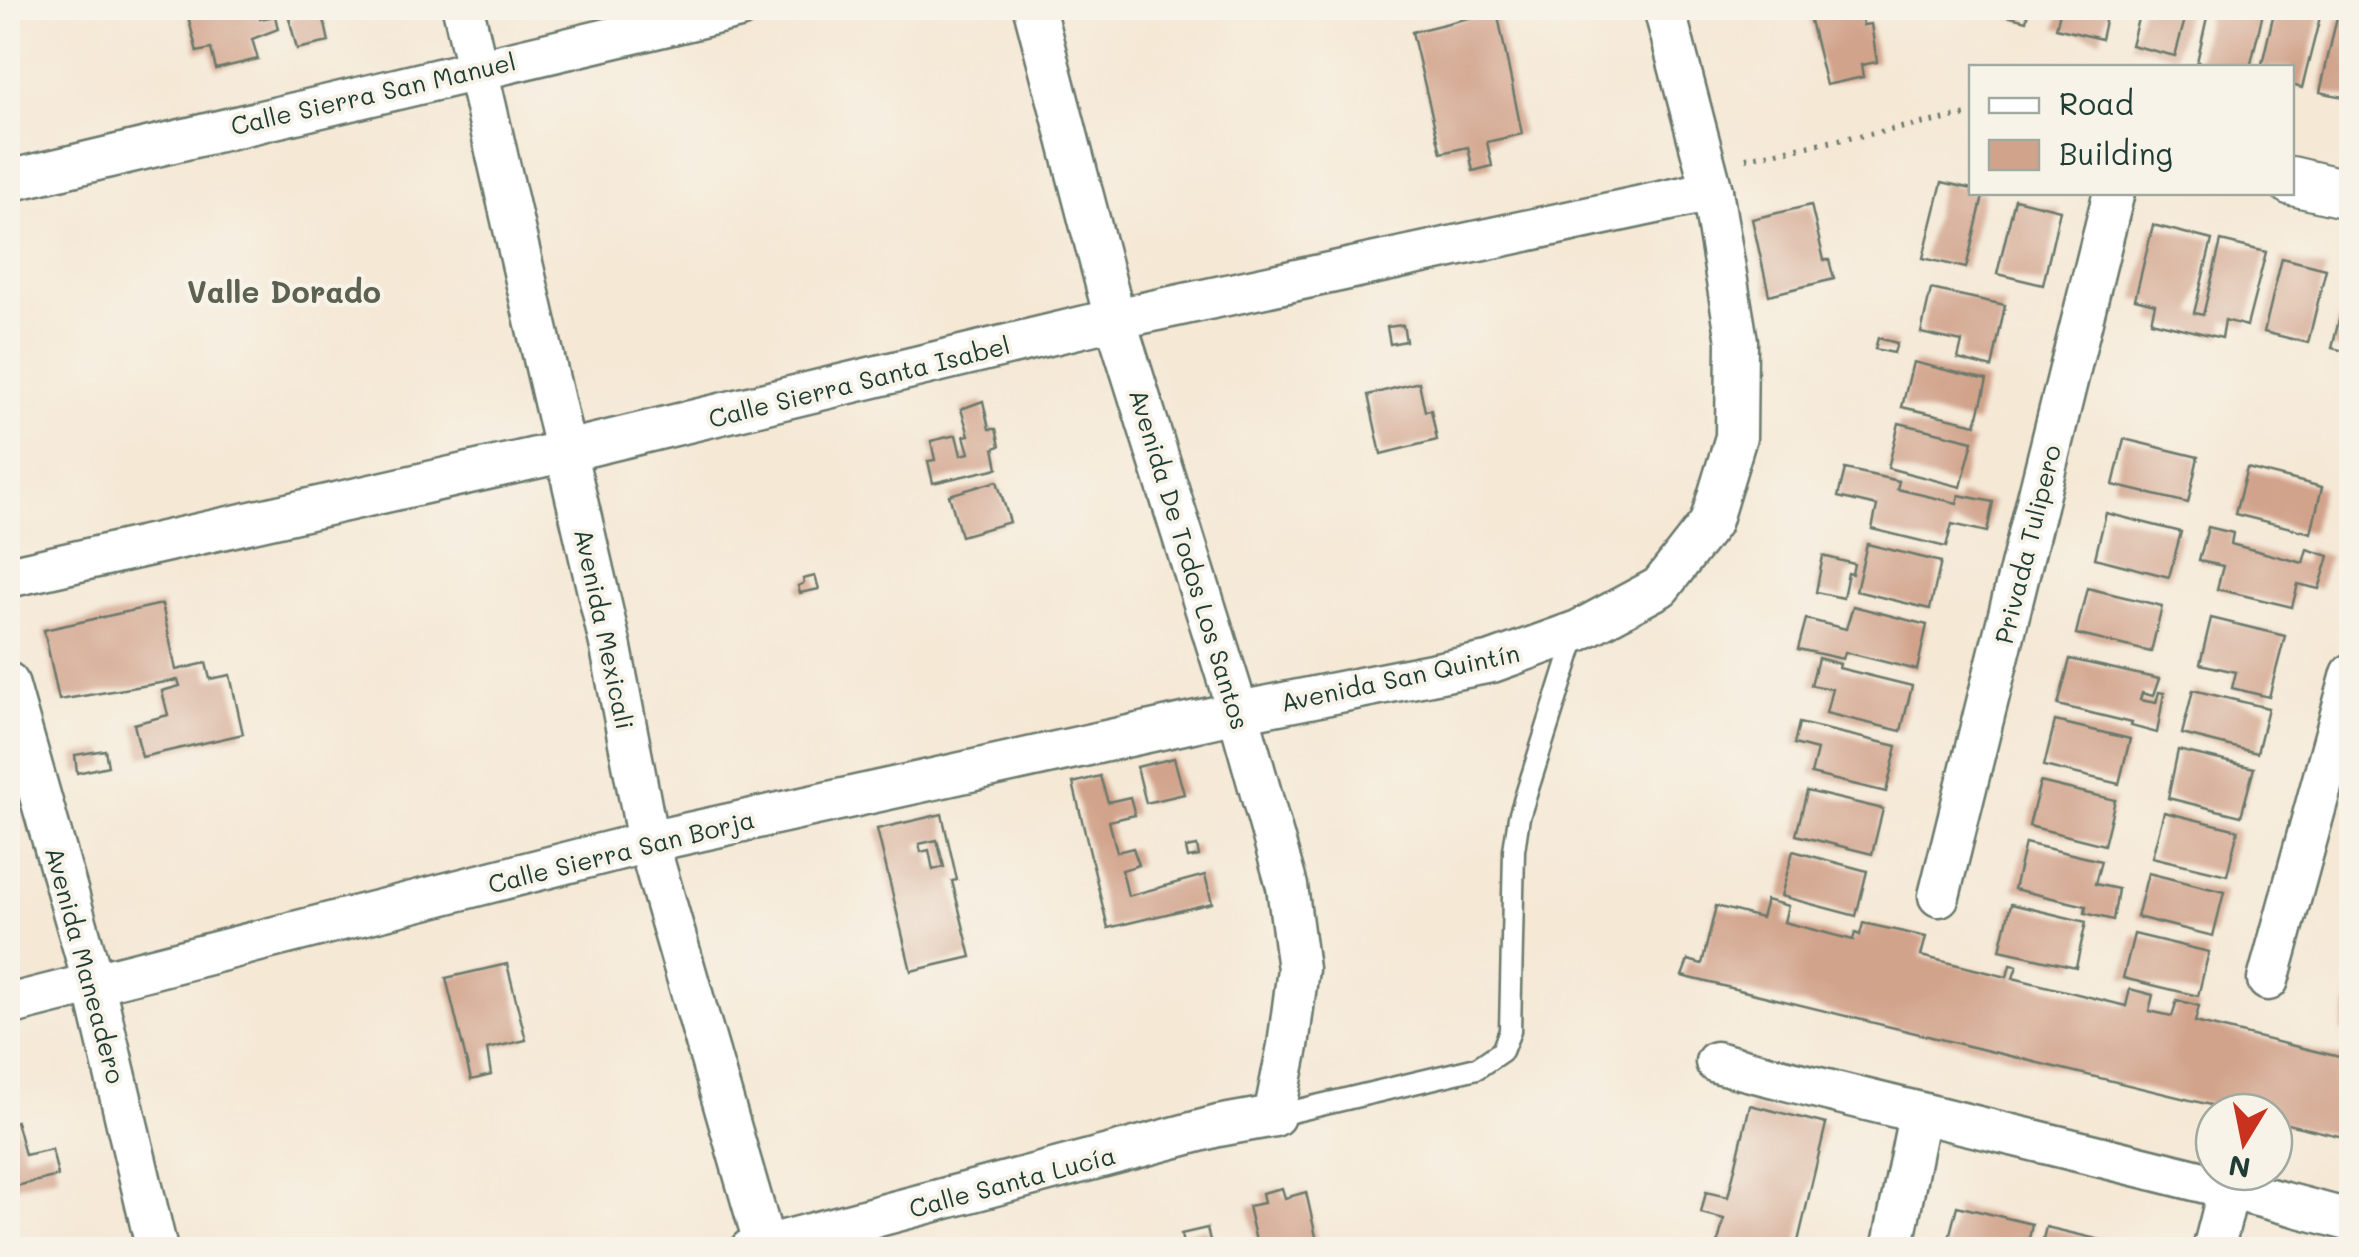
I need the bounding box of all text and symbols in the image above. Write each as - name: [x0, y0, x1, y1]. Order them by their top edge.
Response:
- street label: Calle Sierra San Manuel: [227, 45, 519, 141]
- legend: [1969, 65, 2294, 195]
- text: Road: [2059, 83, 2134, 123]
- text: Building: [2059, 133, 2173, 173]
- district label: Valle Dorado: [187, 271, 381, 311]
- street label: Calle Sierra Santa Isabel: [705, 328, 1013, 434]
- street label: Avenida De Todos Los Santos: [1123, 385, 1257, 733]
- street label: Privada Tulipero: [1987, 441, 2067, 647]
- street label: Avenida Mexicali: [568, 526, 642, 732]
- street label: Avenida San Quintín: [1278, 636, 1522, 718]
- street label: Calle Sierra San Borja: [484, 802, 758, 900]
- street label: Avenida Maneadero: [39, 843, 133, 1087]
- north arrow: [2194, 1092, 2294, 1192]
- street label: Calle Santa Lucía: [905, 1138, 1119, 1224]
- text: N: [2226, 1148, 2253, 1187]

